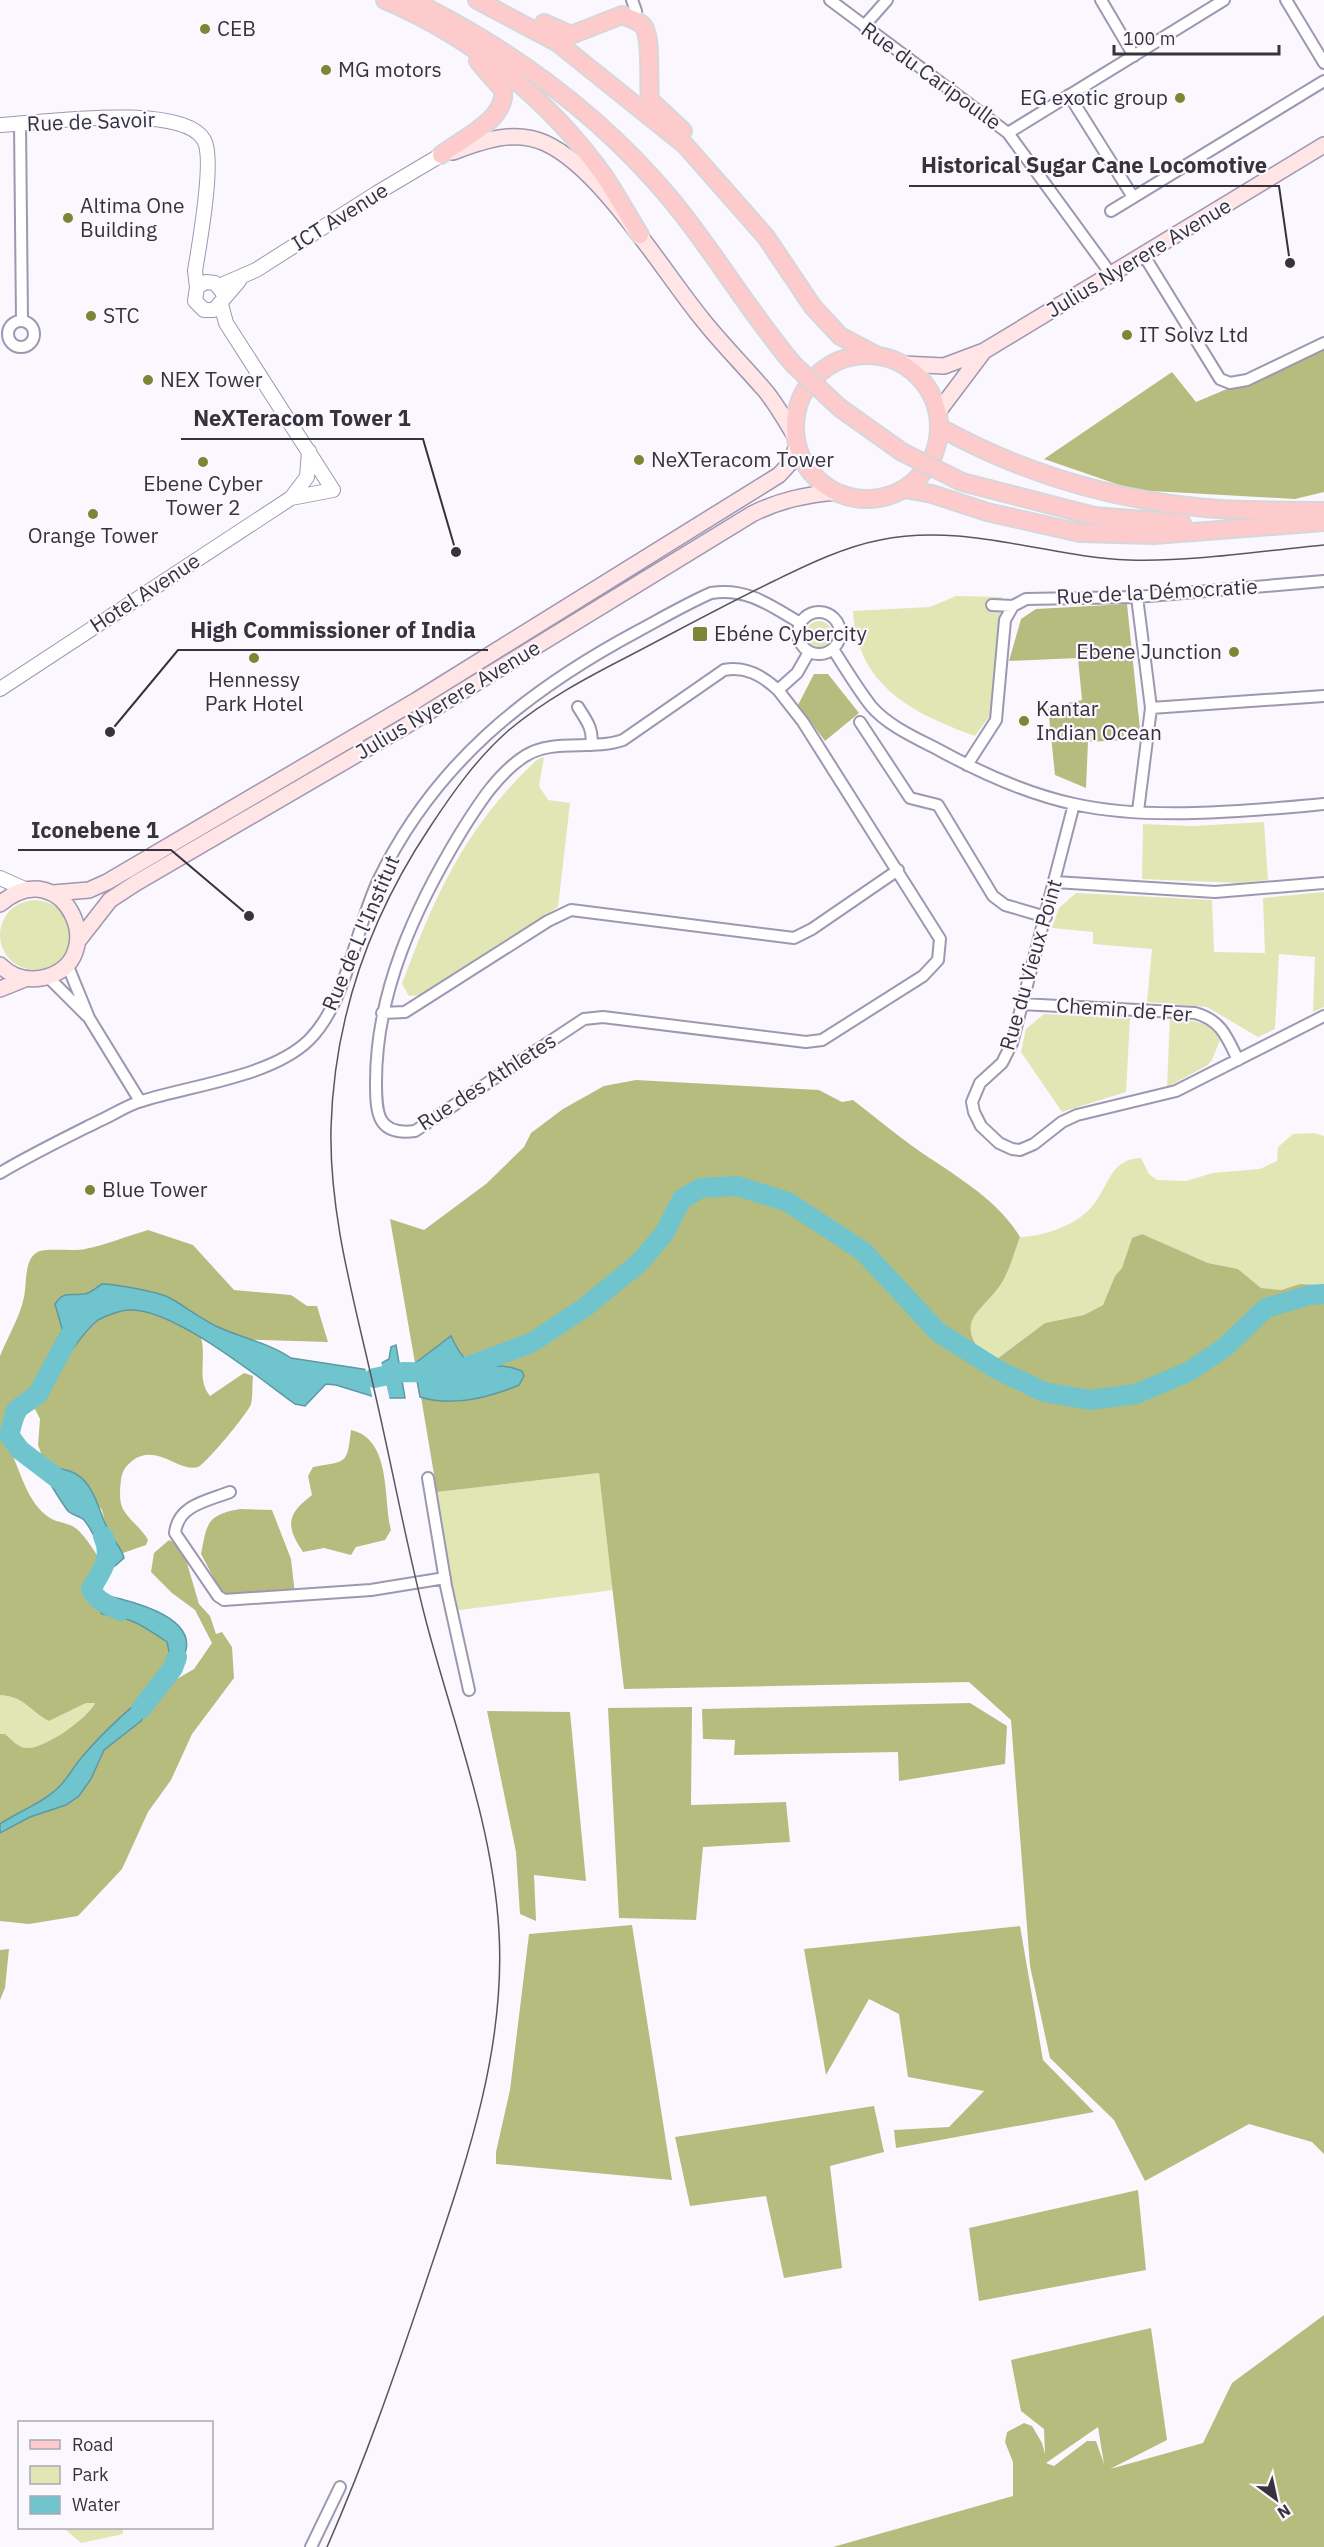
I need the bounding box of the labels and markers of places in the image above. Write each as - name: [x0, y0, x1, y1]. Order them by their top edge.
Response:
- place label: CEB: [217, 14, 256, 42]
- marker: CEB: [198, 22, 212, 36]
- place label: MG motors: [338, 55, 442, 83]
- marker: MG motors: [319, 63, 333, 77]
- place label: EG exotic group: [1020, 83, 1168, 111]
- marker: EG exotic group: [1173, 91, 1187, 105]
- callout: Historical Sugar Cane Locomotive: [909, 146, 1279, 186]
- place label: Altima One Building: [80, 191, 185, 243]
- marker: Altima One Building: [61, 211, 75, 225]
- place label: STC: [103, 301, 140, 329]
- marker: STC: [84, 309, 98, 323]
- place label: IT Solvz Ltd: [1139, 320, 1249, 348]
- marker: IT Solvz Ltd: [1120, 328, 1134, 342]
- place label: NEX Tower: [160, 365, 263, 393]
- marker: NEX Tower: [141, 373, 155, 387]
- callout: NeXTeracom Tower 1: [181, 399, 423, 439]
- place label: NeXTeracom Tower: [651, 445, 834, 473]
- marker: NeXTeracom Tower: [632, 453, 646, 467]
- marker: Ebene Cyber Tower 2: [196, 455, 210, 469]
- place label: Ebene Cyber Tower 2: [143, 469, 263, 521]
- marker: Orange Tower: [86, 507, 100, 521]
- place label: Orange Tower: [28, 521, 159, 549]
- callout: High Commissioner of India: [178, 610, 488, 650]
- place label: Ebéne Cybercity: [714, 619, 867, 647]
- marker: Ebéne Cybercity: [691, 625, 709, 643]
- place label: Ebene Junction: [1076, 637, 1222, 665]
- marker: Ebene Junction: [1227, 645, 1241, 659]
- marker: Hennessy Park Hotel: [247, 651, 261, 665]
- place label: Hennessy Park Hotel: [205, 665, 304, 717]
- place label: Kantar Indian Ocean: [1036, 694, 1162, 746]
- marker: Kantar Indian Ocean: [1017, 714, 1031, 728]
- callout: Iconebene 1: [18, 810, 171, 850]
- place label: Blue Tower: [102, 1175, 208, 1203]
- marker: Blue Tower: [83, 1183, 97, 1197]

